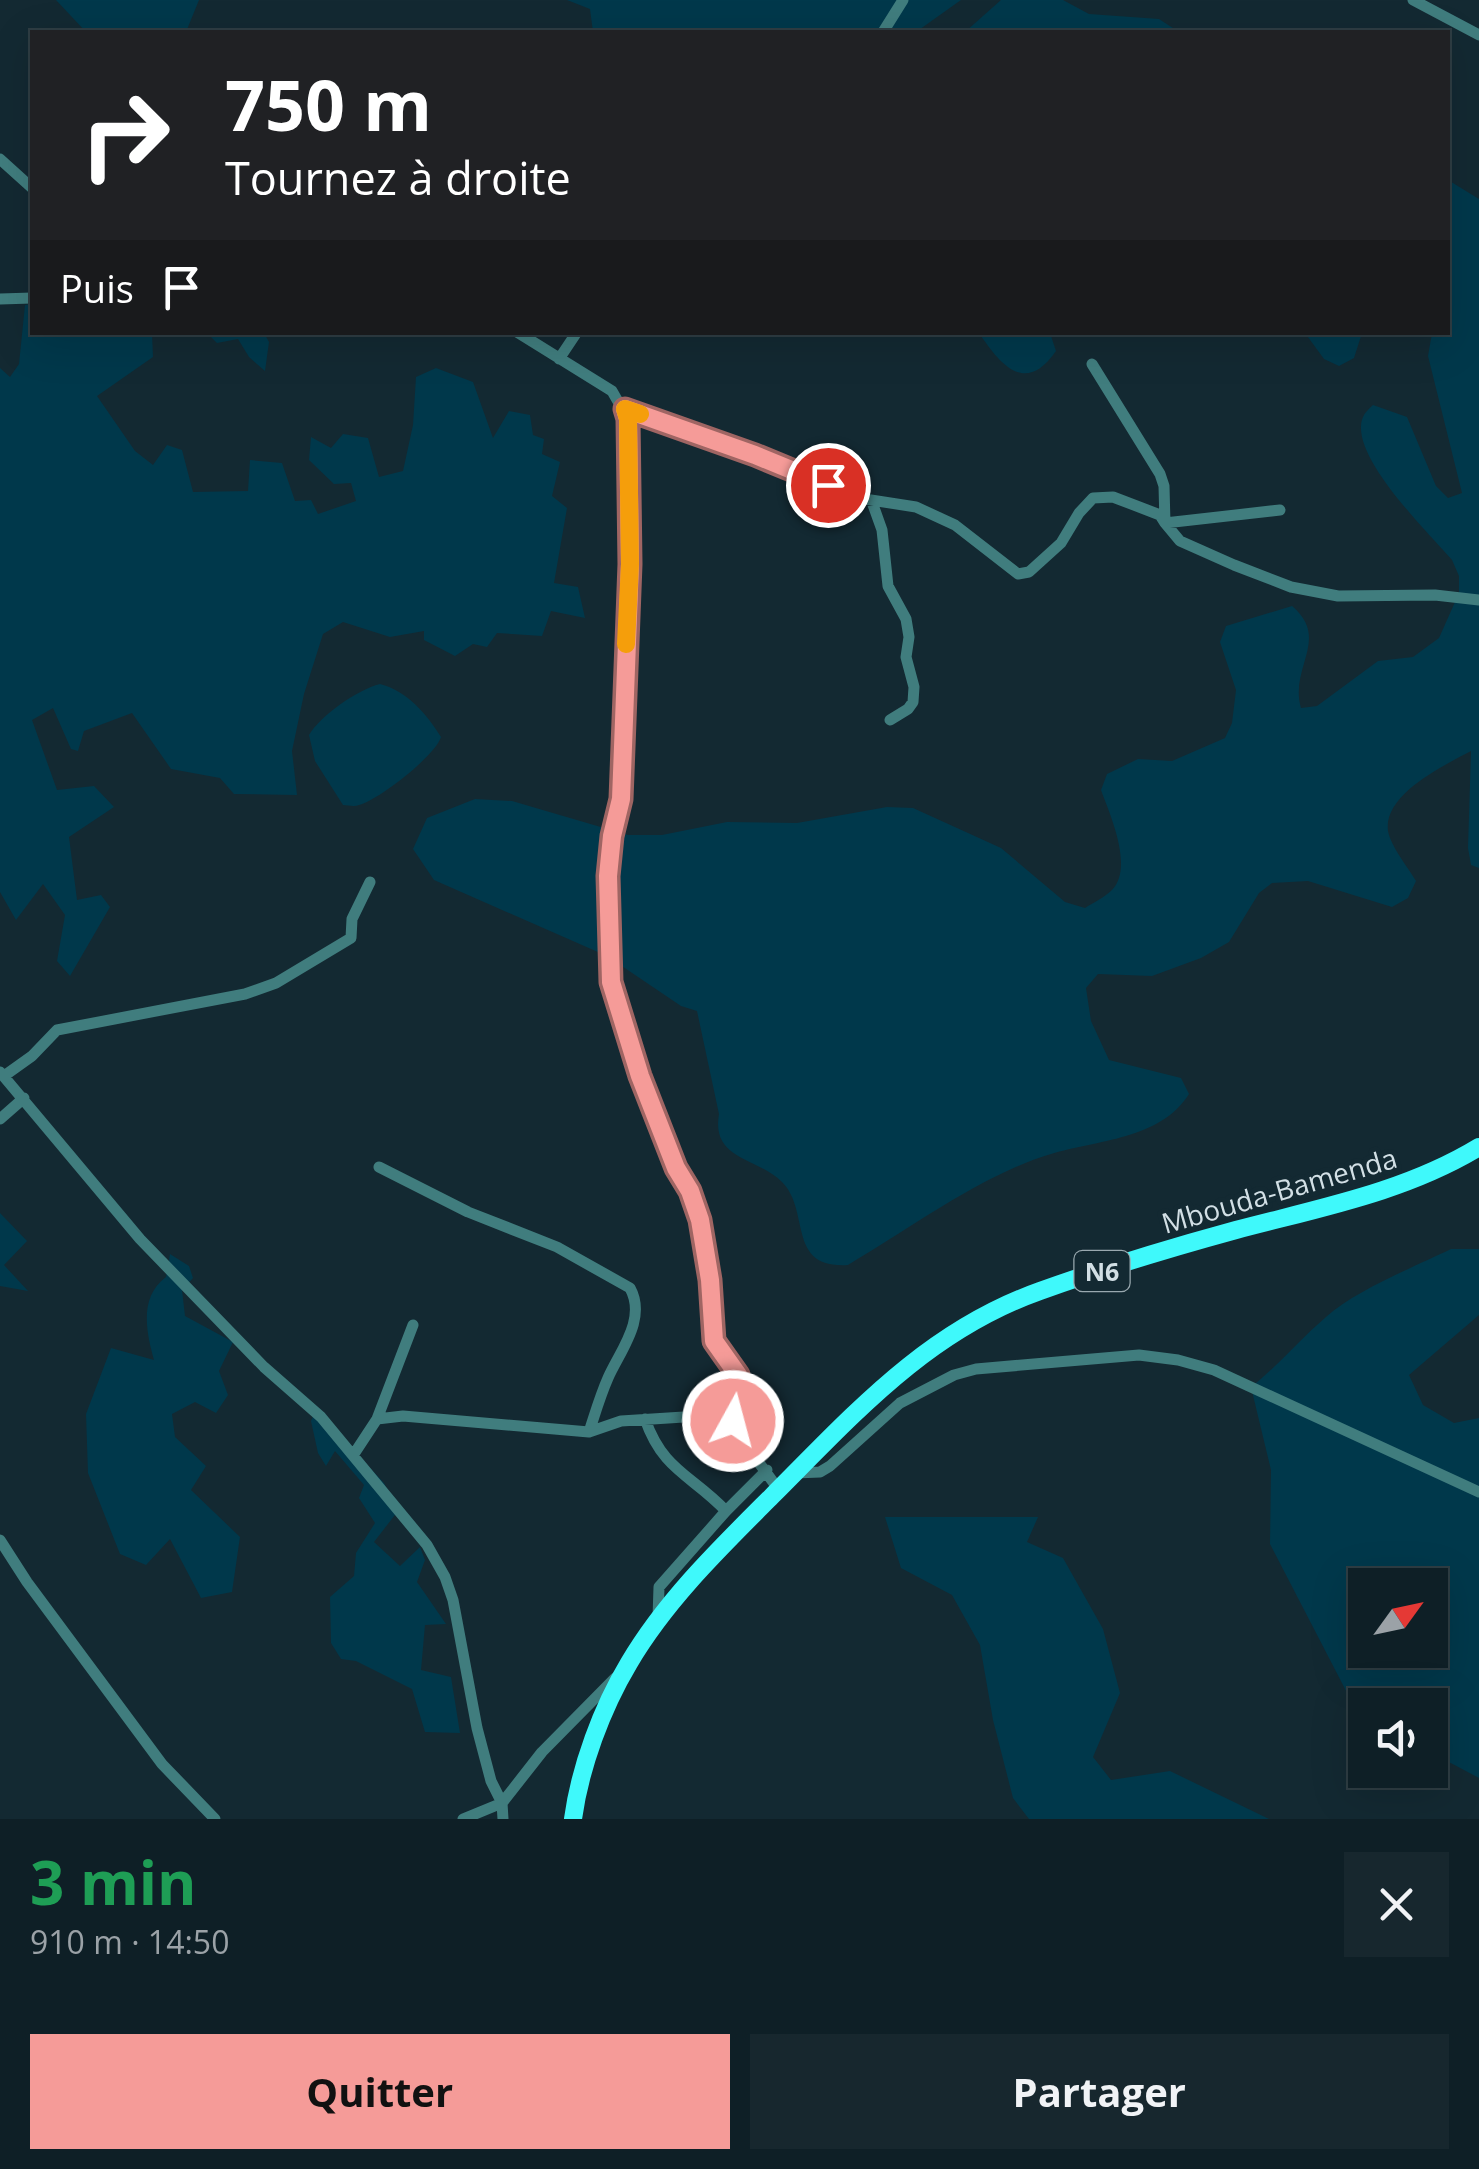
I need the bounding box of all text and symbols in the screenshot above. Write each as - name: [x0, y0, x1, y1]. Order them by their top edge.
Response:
- text: 750 m: [225, 56, 432, 152]
- icon: right: [60, 70, 190, 200]
- text: Tournez à droite: [225, 147, 571, 208]
- icon: arrive: [154, 260, 209, 315]
- text: Puis: [60, 262, 134, 314]
- pin: [786, 443, 871, 528]
- icon: arrive: [801, 458, 856, 513]
- street label: Mbouda-Bamenda: [1157, 1138, 1401, 1242]
- road number: N6: [1074, 1251, 1130, 1291]
- position arrow: [681, 1369, 785, 1473]
- north arrow: [1348, 1568, 1448, 1668]
- map controls: [1348, 1568, 1448, 1788]
- button: sound: [1348, 1688, 1448, 1788]
- text: 3 min: [30, 1841, 197, 1923]
- button: close: [1344, 1852, 1449, 1957]
- text: 910 m · 14:50: [30, 1920, 229, 1963]
- button: Quitter: [30, 2034, 730, 2149]
- button: Partager: [750, 2034, 1449, 2149]

